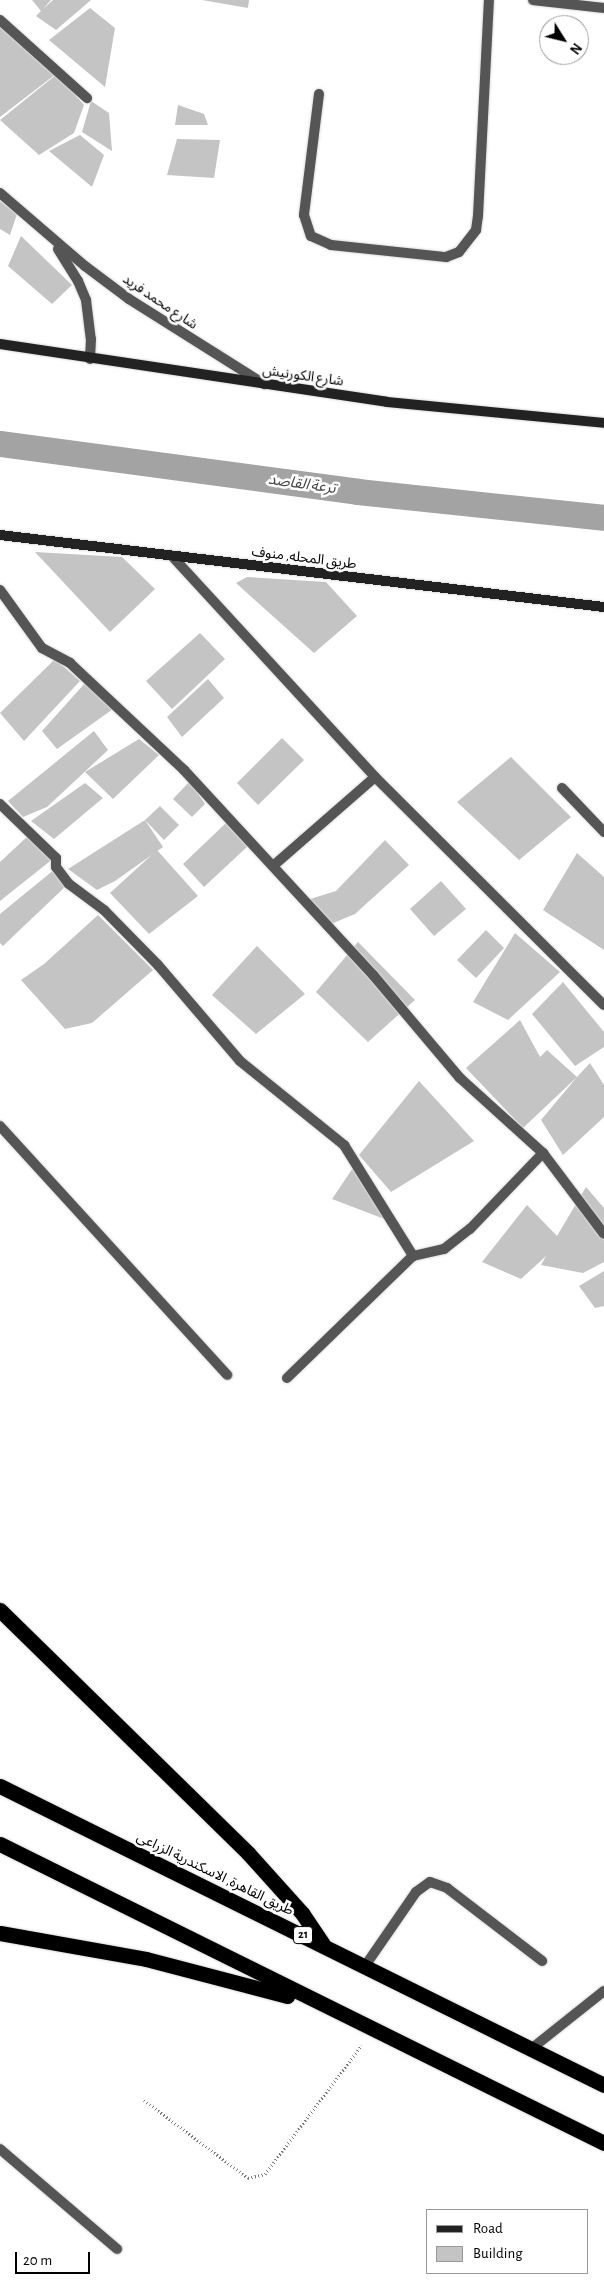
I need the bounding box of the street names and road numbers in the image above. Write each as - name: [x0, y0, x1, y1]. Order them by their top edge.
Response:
- street label: شارع محمد فريد: [119, 271, 201, 333]
- street label: شارع الكورنيش: [261, 362, 345, 390]
- street label: طريق المحله, منوف: [251, 543, 357, 573]
- street label: طريق القاهرة, الاسكندرية الزراعى: [134, 1829, 296, 1919]
- road number: 21: [293, 1926, 313, 1944]

